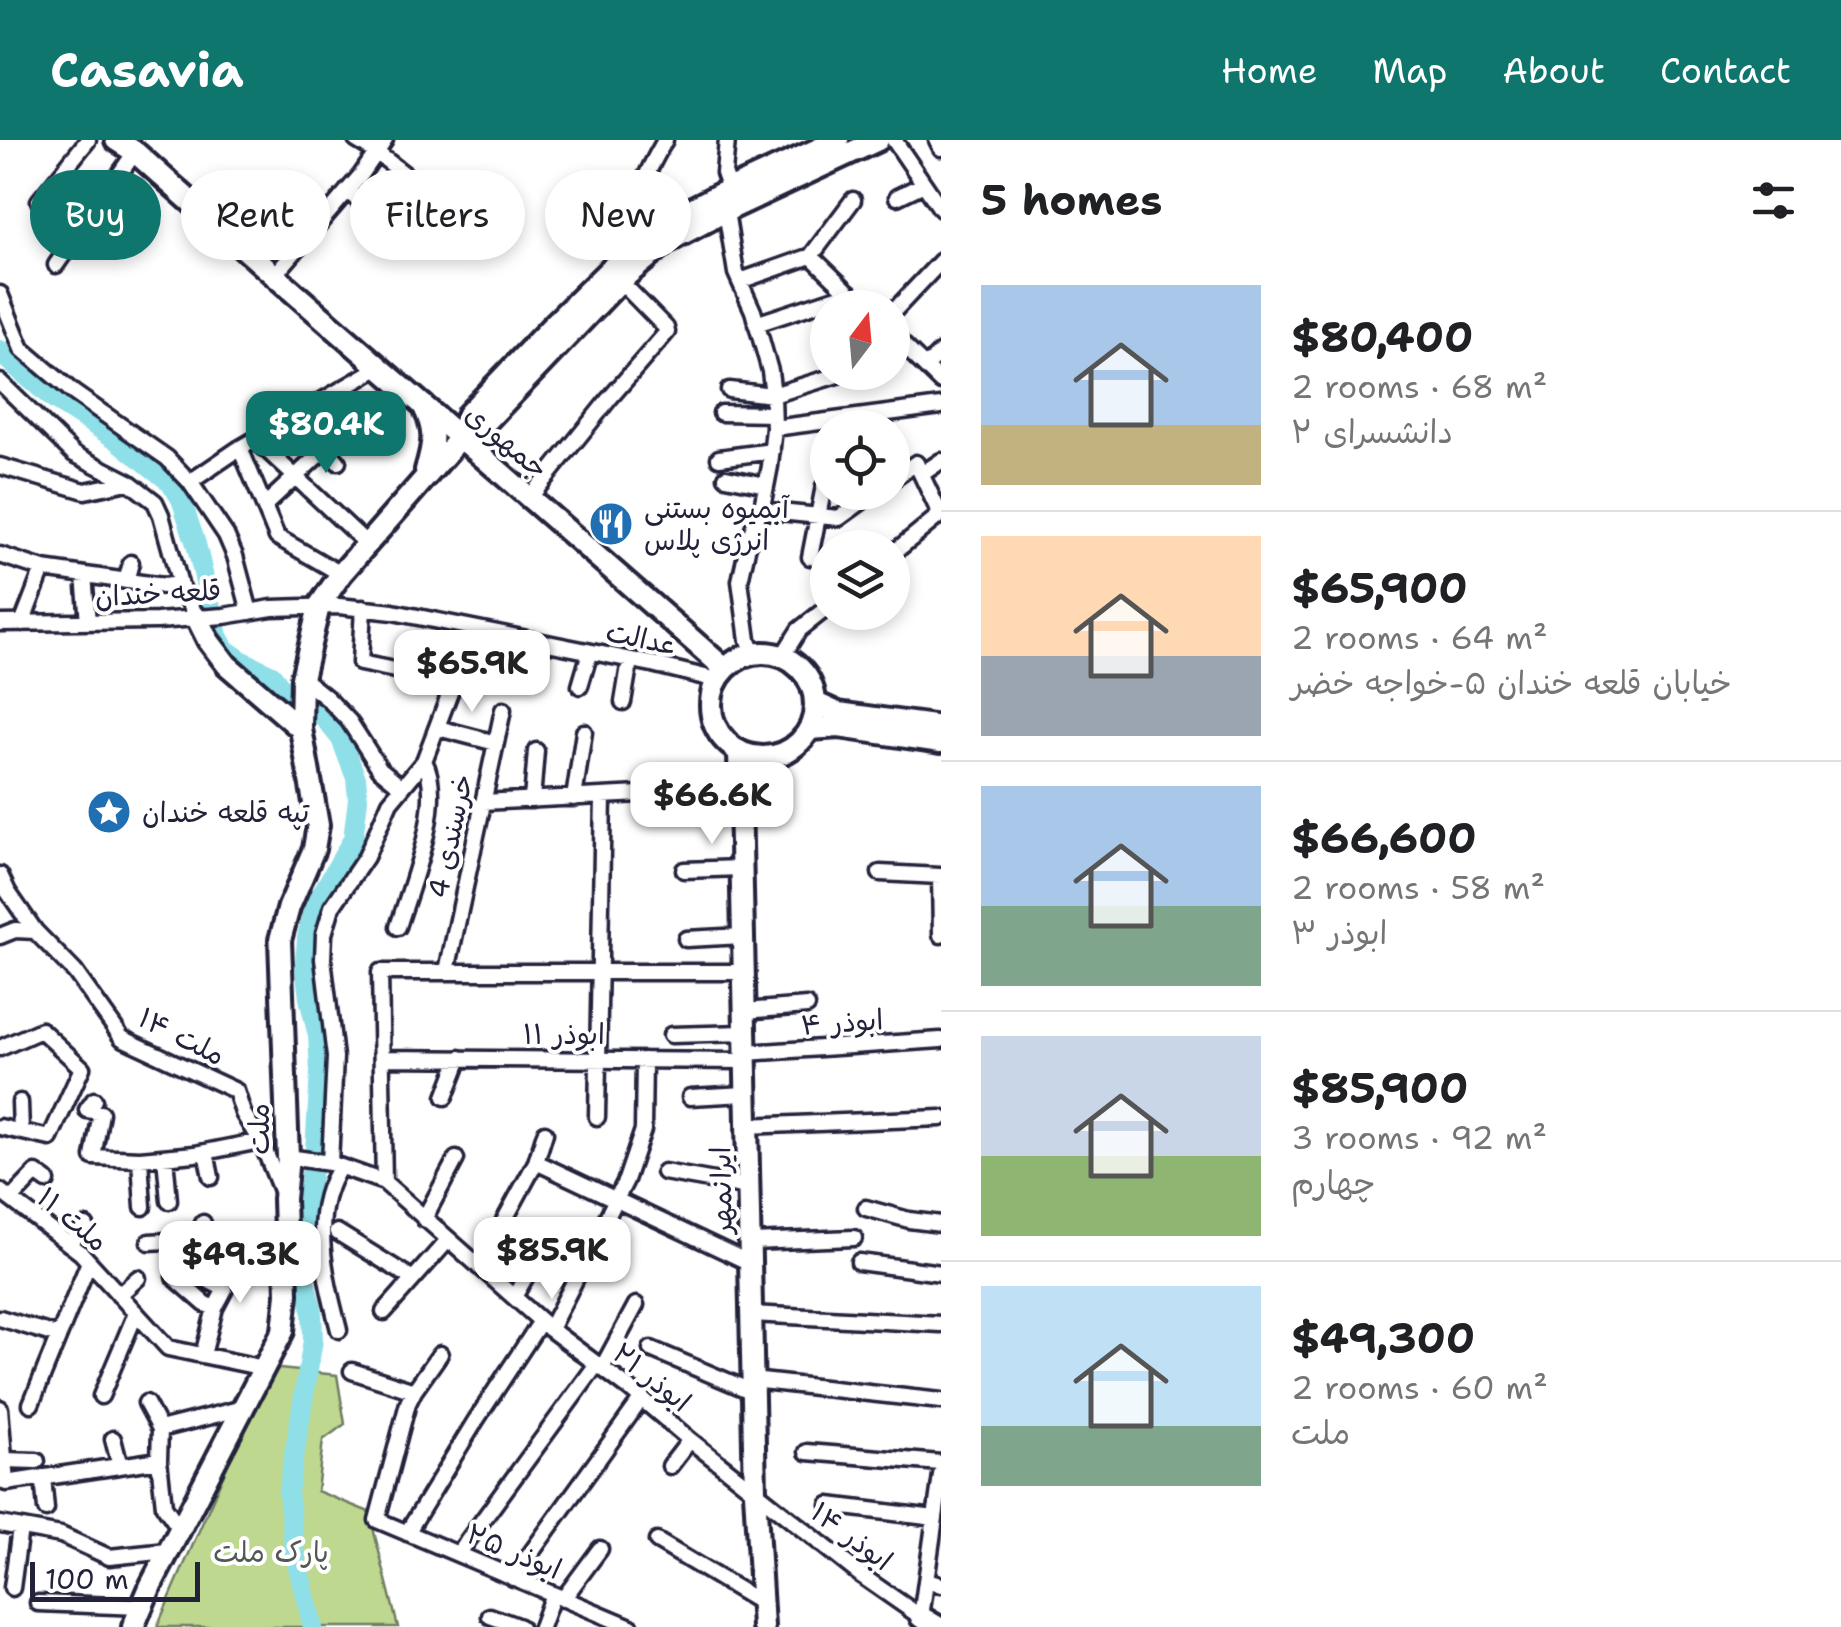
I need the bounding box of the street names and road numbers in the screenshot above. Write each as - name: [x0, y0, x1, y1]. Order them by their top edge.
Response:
- street label: جمهوری: [457, 395, 557, 487]
- street label: قلعه خندان: [94, 571, 222, 615]
- street label: عدالت: [603, 612, 681, 664]
- street label: خرسندی 4: [418, 770, 482, 902]
- street label: ۱۴ ملت: [132, 998, 232, 1074]
- street label: ابوذر ۴: [800, 1000, 884, 1044]
- street label: ابوذر ۱۱: [523, 1015, 605, 1053]
- street label: ملت: [240, 1103, 278, 1155]
- street label: ایرانمهر: [701, 1146, 741, 1236]
- street label: ۱۱ ملت: [30, 1178, 116, 1260]
- street label: ۲۱ ابوذر: [605, 1334, 699, 1420]
- street label: ۱۴ ابوذر: [804, 1493, 900, 1579]
- street label: ابوذر ۲۵: [461, 1514, 567, 1588]

